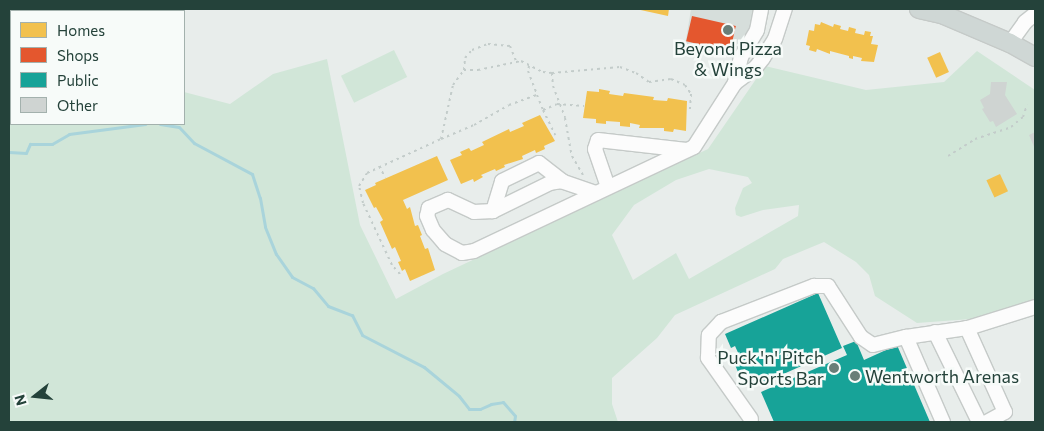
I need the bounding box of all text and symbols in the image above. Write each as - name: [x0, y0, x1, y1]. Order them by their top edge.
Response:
- legend: [10, 10, 185, 125]
- text: Homes: [57, 21, 105, 39]
- marker: Beyond Pizza & Wings: [722, 24, 734, 36]
- place label: Beyond Pizza & Wings: [674, 38, 782, 80]
- text: Shops: [57, 46, 99, 64]
- text: Public: [57, 71, 99, 89]
- text: Other: [57, 96, 98, 114]
- place label: Puck 'n' Pitch Sports Bar: [717, 347, 824, 389]
- marker: Puck 'n' Pitch Sports Bar: [828, 362, 840, 374]
- place label: Wentworth Arenas: [865, 365, 1019, 387]
- marker: Wentworth Arenas: [849, 370, 861, 382]
- north arrow: [10, 371, 60, 421]
- text: N: [10, 393, 30, 408]

